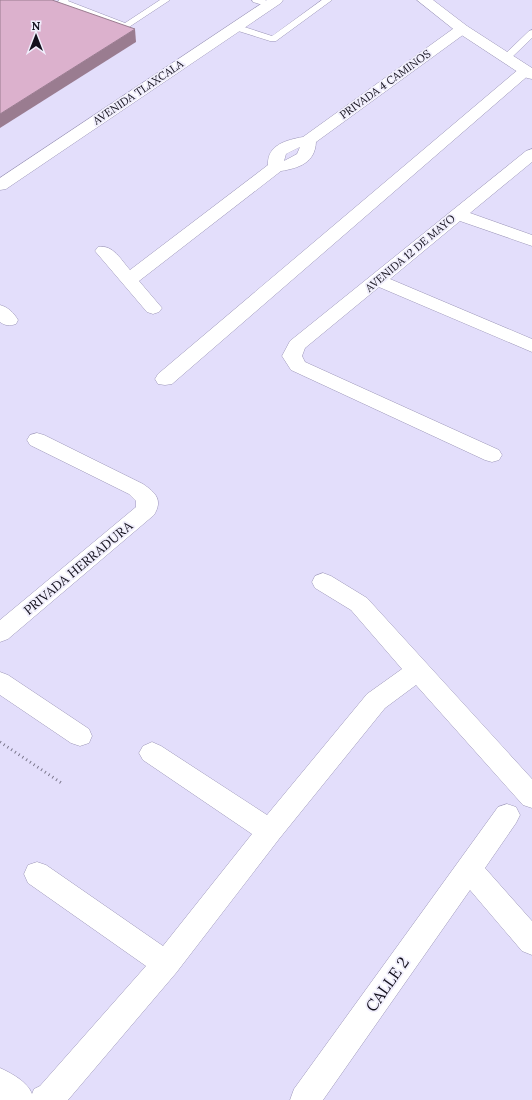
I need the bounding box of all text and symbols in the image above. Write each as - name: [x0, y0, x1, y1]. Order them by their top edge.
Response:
- north arrow: [16, 16, 56, 56]
- text: N: [32, 19, 41, 33]
- street label: PRIVADA 4 CAMINOS: [337, 46, 433, 122]
- street label: AVENIDA TLAXCALA: [89, 56, 187, 128]
- street label: AVENIDA 12 DE MAYO: [361, 211, 458, 295]
- street label: PRIVADA HERRADURA: [20, 517, 137, 619]
- street label: CALLE 2: [361, 953, 413, 1015]

